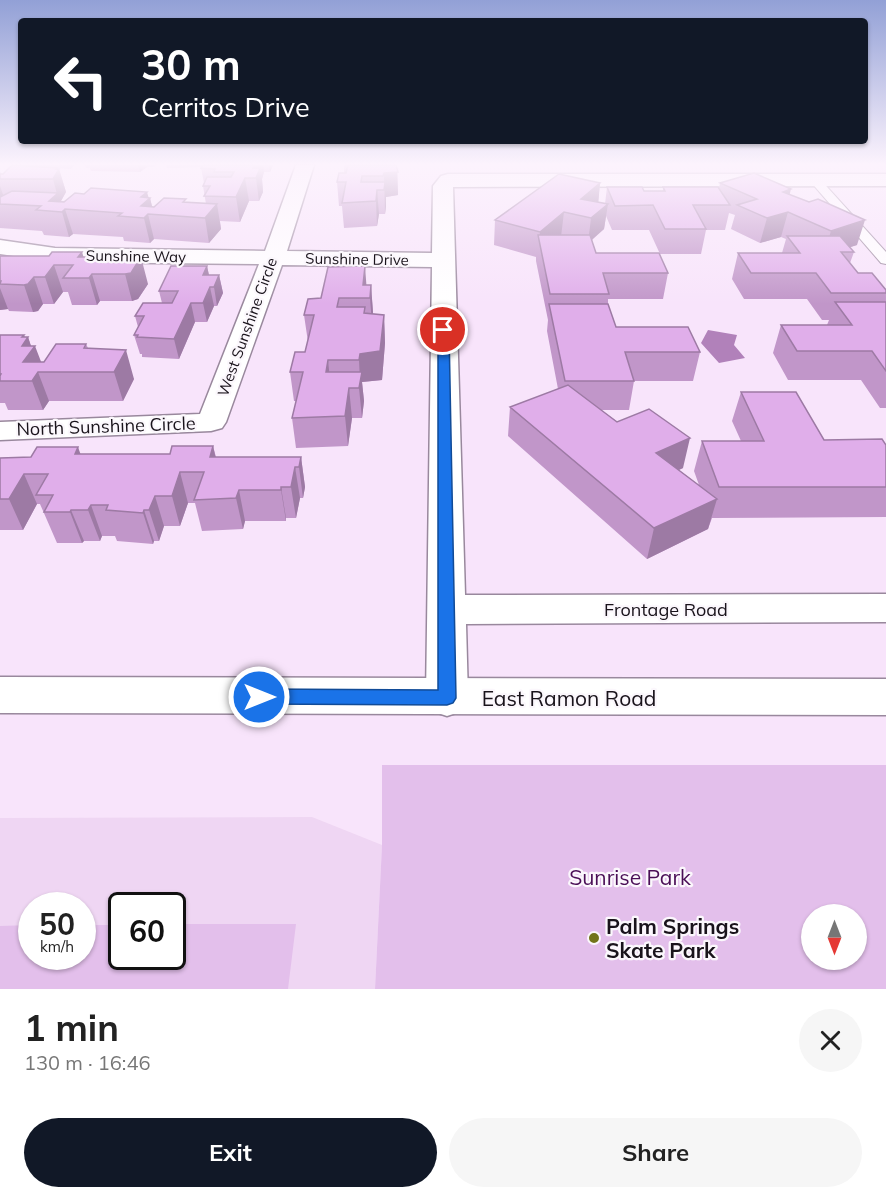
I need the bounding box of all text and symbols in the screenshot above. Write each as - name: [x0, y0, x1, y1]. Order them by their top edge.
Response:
- text: 30 m: [141, 38, 241, 91]
- icon: left: [42, 42, 120, 120]
- text: Cerritos Drive: [141, 90, 310, 124]
- street label: Sunshine Way: [86, 246, 186, 266]
- street label: Sunshine Drive: [305, 249, 409, 269]
- street label: West Sunshine Circle: [213, 255, 281, 399]
- pin: [417, 304, 468, 355]
- icon: arrive: [426, 313, 459, 346]
- street label: North Sunshine Circle: [16, 411, 196, 441]
- street label: Frontage Road: [604, 598, 728, 621]
- position arrow: [227, 665, 291, 729]
- street label: East Ramon Road: [482, 685, 656, 711]
- park label: Sunrise Park: [569, 864, 691, 890]
- speed limit sign: 60: [108, 892, 186, 970]
- north arrow: [801, 904, 867, 970]
- map controls: [801, 904, 867, 970]
- text: 50: [39, 905, 75, 943]
- place label: Palm Springs Skate Park: [606, 913, 739, 963]
- marker: Palm Springs Skate Park: [587, 931, 601, 945]
- text: km/h: [40, 937, 74, 956]
- text: 1 min: [24, 1005, 119, 1050]
- button: close: [799, 1009, 862, 1072]
- text: 130 m · 16:46: [24, 1050, 150, 1075]
- button: Exit: [24, 1118, 437, 1187]
- button: Share: [449, 1118, 862, 1187]

